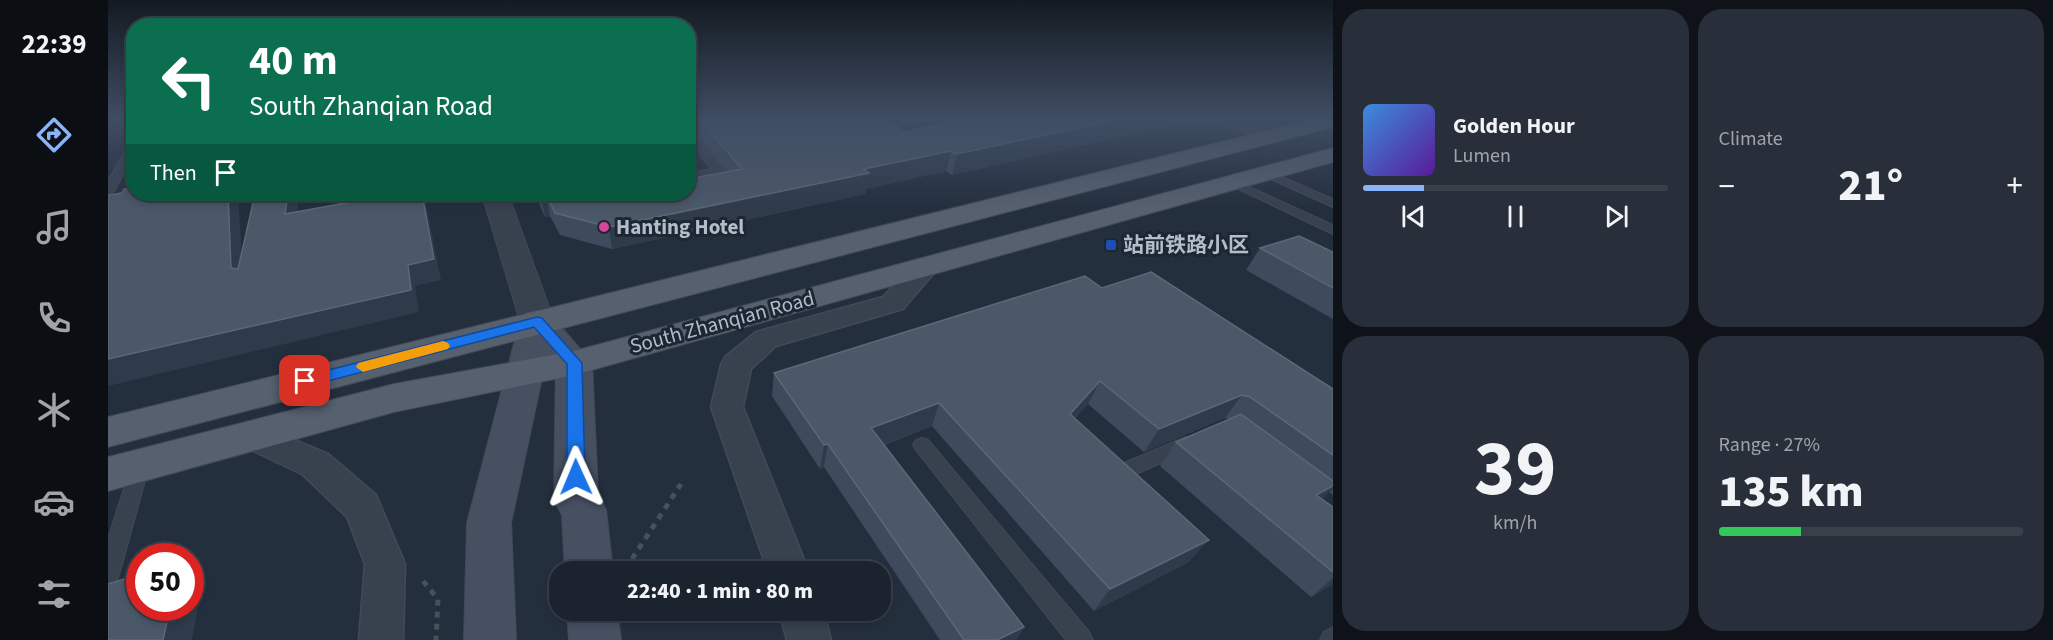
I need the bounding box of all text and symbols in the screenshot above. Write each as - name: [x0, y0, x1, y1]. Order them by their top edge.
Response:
- text: 22:39: [21, 25, 87, 64]
- text: 40 m: [249, 31, 338, 91]
- icon: left: [150, 42, 228, 120]
- text: South Zhanqian Road: [249, 87, 493, 126]
- text: Golden Hour: [1453, 110, 1575, 142]
- icon: directions: [33, 114, 75, 156]
- text: Climate: [1719, 125, 1783, 153]
- text: Lumen: [1453, 142, 1511, 170]
- text: 21°: [1838, 154, 1903, 218]
- icon: arrive: [209, 156, 242, 189]
- text: Then: [150, 157, 197, 189]
- text: −: [1719, 163, 1735, 210]
- text: +: [2007, 163, 2023, 210]
- icon: previous: [1397, 200, 1430, 233]
- icon: pause: [1499, 200, 1532, 233]
- icon: next: [1600, 200, 1633, 233]
- icon: music: [33, 206, 75, 248]
- place label: Hanting Hotel: [616, 212, 744, 242]
- marker: Hanting Hotel: [597, 220, 611, 234]
- place label: 站前铁路小区: [1123, 230, 1249, 260]
- marker: 站前铁路小区: [1104, 238, 1118, 252]
- street label: South Zhanqian Road: [626, 283, 818, 361]
- icon: phone: [33, 297, 75, 339]
- pin: [279, 355, 330, 406]
- icon: arrive: [288, 364, 321, 397]
- icon: climate: [33, 389, 75, 431]
- text: 39: [1474, 414, 1556, 525]
- text: Range · 27%: [1719, 431, 1820, 459]
- position arrow: [544, 445, 608, 509]
- text: 135 km: [1719, 460, 1864, 524]
- icon: car: [33, 481, 75, 523]
- text: km/h: [1493, 509, 1537, 537]
- speed limit sign: 50: [126, 543, 204, 621]
- icon: filters: [33, 573, 75, 615]
- text: 22:40 · 1 min · 80 m: [627, 575, 813, 607]

